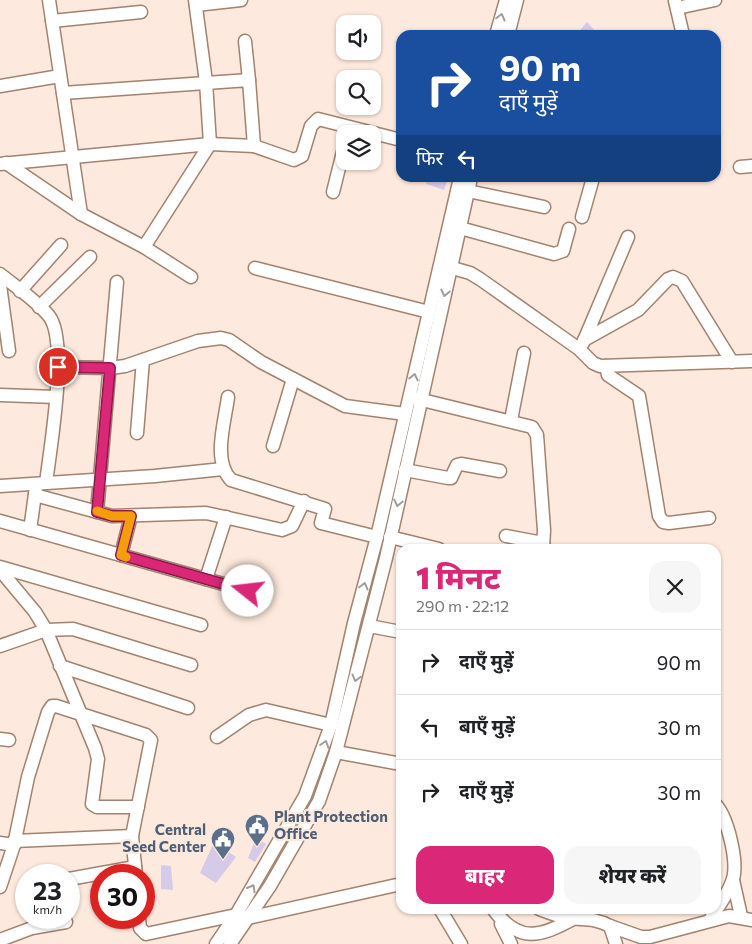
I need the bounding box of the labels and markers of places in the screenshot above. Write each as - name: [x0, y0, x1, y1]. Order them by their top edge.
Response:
- pin: [37, 346, 79, 388]
- place label: Plant Protection Office: [274, 807, 388, 842]
- public building icon: Plant Protection Office: [244, 813, 270, 847]
- place label: Central Seed Center: [122, 820, 206, 855]
- public building icon: Central Seed Center: [210, 826, 236, 860]

